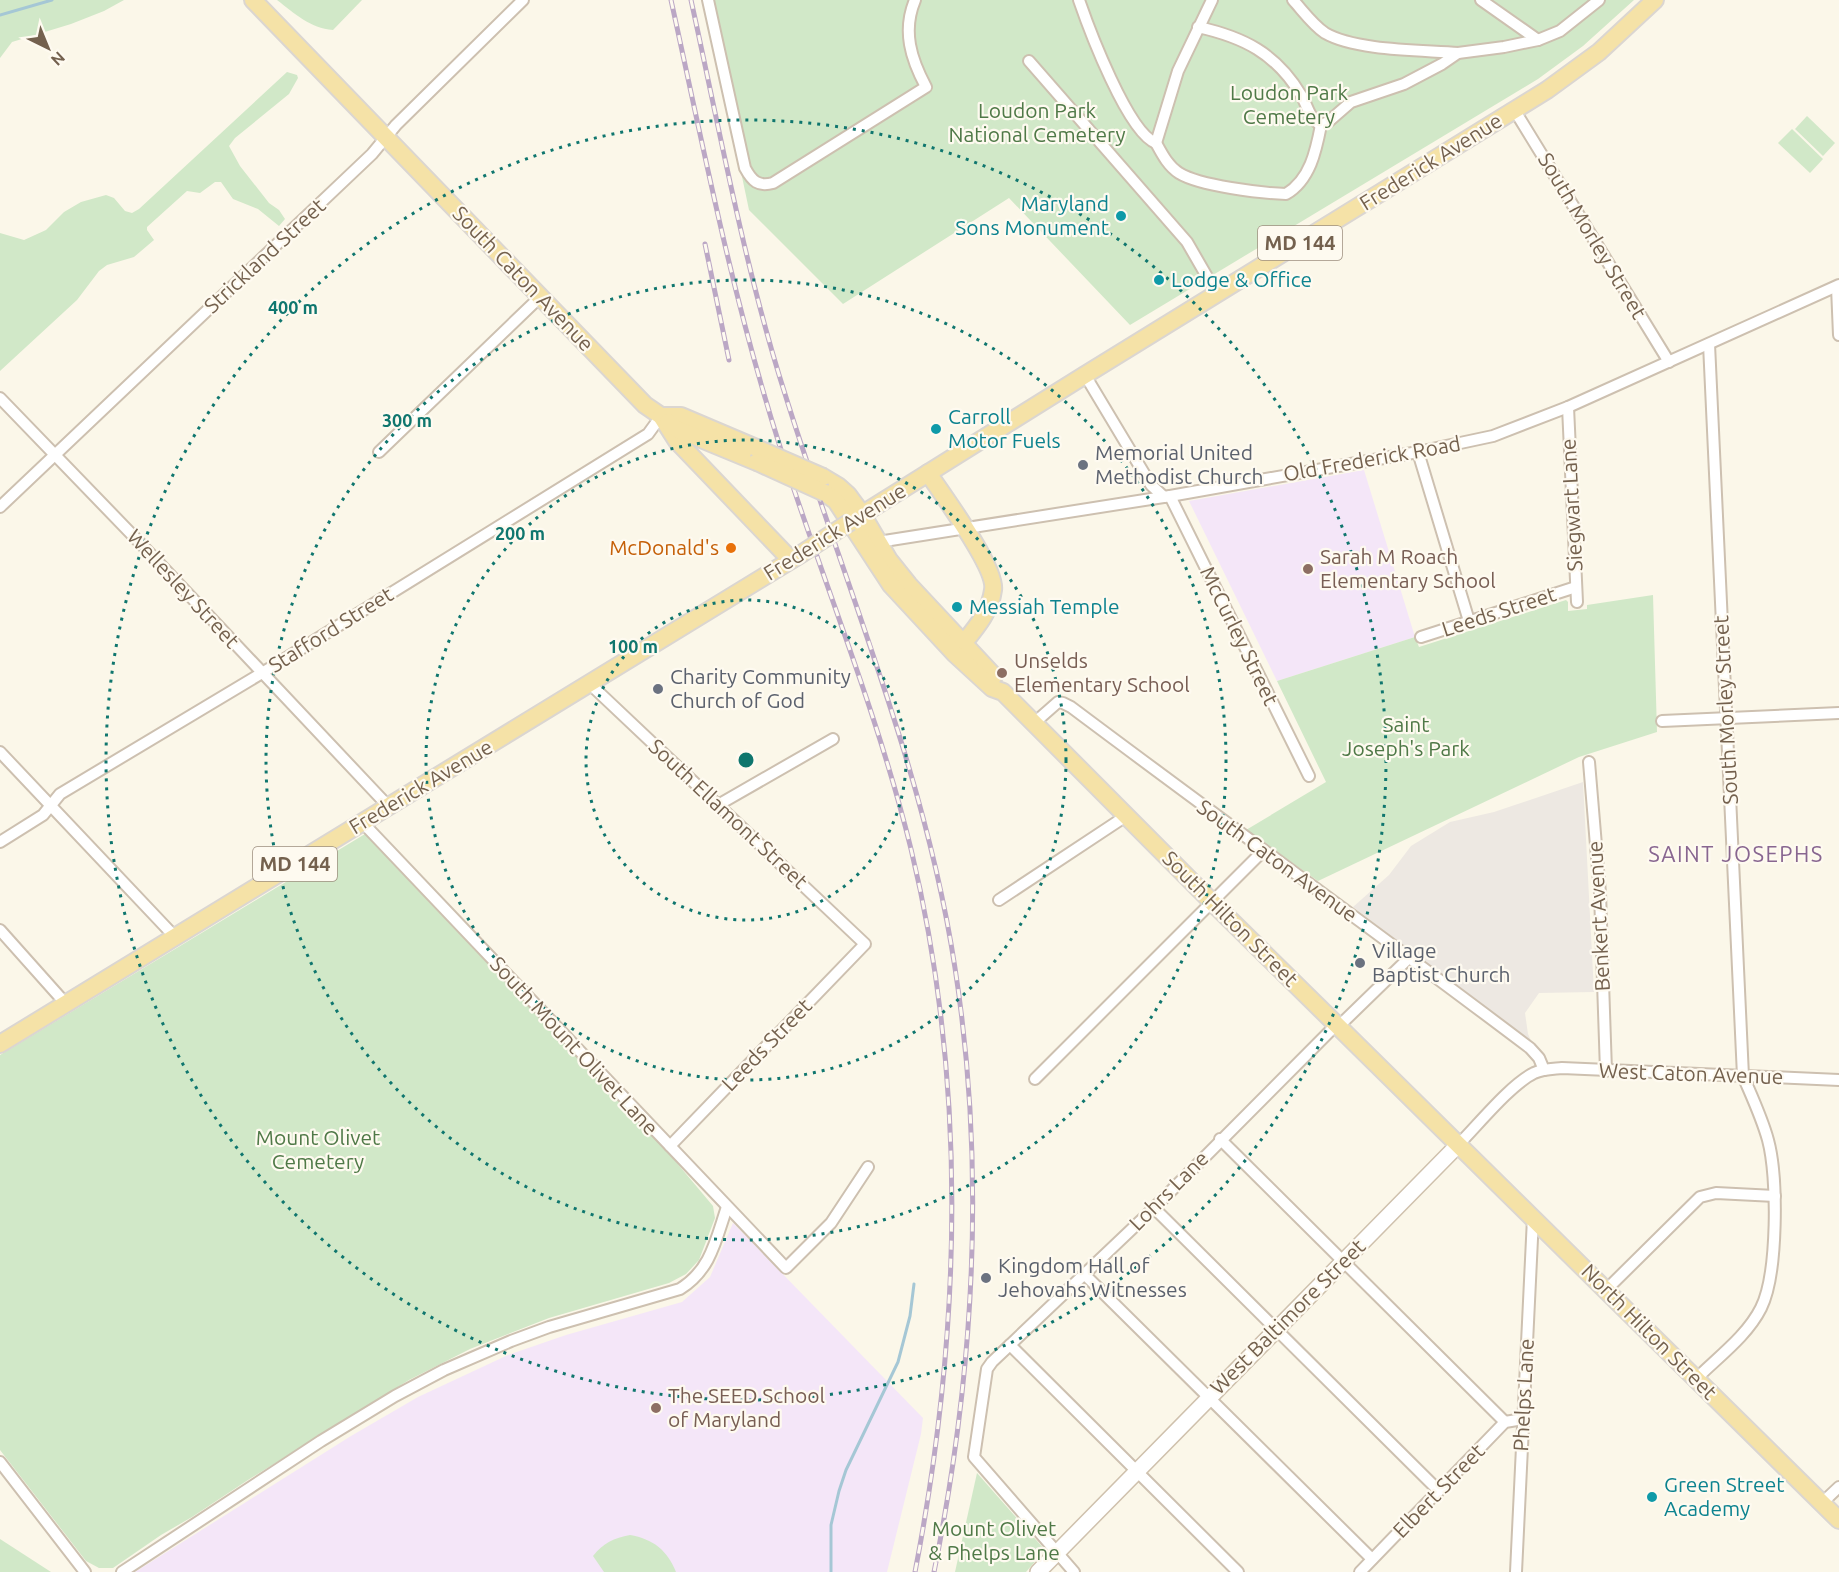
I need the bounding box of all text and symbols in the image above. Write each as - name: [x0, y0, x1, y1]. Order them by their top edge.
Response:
- north arrow: [18, 18, 78, 78]
- text: N: [48, 48, 69, 70]
- park label: Loudon Park Cemetery: [1230, 80, 1348, 128]
- park label: Loudon Park National Cemetery: [948, 98, 1126, 146]
- street label: Frederick Avenue: [1355, 108, 1506, 215]
- street label: South Morley Street: [1534, 148, 1652, 323]
- place label: Maryland Sons Monument: [955, 191, 1109, 239]
- street label: Strickland Street: [199, 193, 330, 317]
- street label: South Caton Avenue: [448, 201, 599, 356]
- marker: Maryland Sons Monument: [1114, 209, 1128, 223]
- road number: MD 144: [1258, 226, 1342, 260]
- place label: Lodge & Office: [1171, 267, 1312, 291]
- marker: Lodge & Office: [1152, 273, 1166, 287]
- text: 400 m: [268, 297, 318, 317]
- place label: Carroll Motor Fuels: [948, 404, 1061, 452]
- text: 300 m: [382, 410, 432, 430]
- marker: Carroll Motor Fuels: [929, 422, 943, 436]
- street label: Old Frederick Road: [1281, 431, 1462, 485]
- street label: Siegwart Lane: [1556, 438, 1586, 572]
- place label: Memorial United Methodist Church: [1095, 440, 1263, 488]
- marker: Memorial United Methodist Church: [1076, 458, 1090, 472]
- street label: Frederick Avenue: [759, 478, 910, 585]
- text: 200 m: [495, 523, 545, 543]
- street label: Wellesley Street: [123, 524, 245, 652]
- place label: McDonald's: [609, 535, 719, 559]
- marker: McDonald's: [724, 541, 738, 555]
- place label: Sarah M Roach Elementary School: [1320, 544, 1496, 592]
- street label: McCurley Street: [1196, 562, 1284, 709]
- marker: Sarah M Roach Elementary School: [1301, 562, 1315, 576]
- street label: Stafford Street: [264, 581, 397, 677]
- street label: Leeds Street: [1439, 581, 1559, 641]
- place label: Messiah Temple: [969, 594, 1120, 618]
- marker: Messiah Temple: [950, 600, 964, 614]
- street label: South Morley Street: [1708, 615, 1742, 805]
- text: 100 m: [608, 636, 658, 656]
- place label: Unselds Elementary School: [1014, 648, 1190, 696]
- place label: Charity Community Church of God: [670, 664, 851, 712]
- marker: Unselds Elementary School: [995, 666, 1009, 680]
- marker: Charity Community Church of God: [651, 682, 665, 696]
- park label: Saint Joseph's Park: [1342, 712, 1470, 760]
- street label: Frederick Avenue: [344, 734, 497, 838]
- street label: South Ellamont Street: [644, 734, 813, 893]
- centre of rings: [736, 750, 756, 770]
- street label: South Caton Avenue: [1193, 794, 1362, 926]
- street label: Benkert Avenue: [1582, 840, 1614, 992]
- district label: SAINT JOSEPHS: [1648, 841, 1824, 866]
- street label: South Hilton Street: [1158, 846, 1303, 991]
- road number: MD 144: [253, 847, 337, 881]
- place label: Village Baptist Church: [1372, 938, 1511, 986]
- street label: South Mount Olivet Lane: [486, 951, 664, 1139]
- marker: Village Baptist Church: [1353, 956, 1367, 970]
- street label: Leeds Street: [716, 993, 816, 1095]
- street label: West Caton Avenue: [1598, 1058, 1784, 1088]
- park label: Mount Olivet Cemetery: [256, 1125, 380, 1173]
- street label: Lohrs Lane: [1124, 1146, 1213, 1235]
- street label: West Baltimore Street: [1205, 1234, 1370, 1399]
- place label: Kingdom Hall of Jehovahs Witnesses: [998, 1253, 1187, 1301]
- street label: North Hilton Street: [1577, 1259, 1722, 1404]
- marker: Kingdom Hall of Jehovahs Witnesses: [979, 1271, 993, 1285]
- street label: Phelps Lane: [1508, 1338, 1538, 1452]
- place label: The SEED School of Maryland: [668, 1383, 825, 1431]
- marker: The SEED School of Maryland: [649, 1401, 663, 1415]
- street label: Elbert Street: [1388, 1439, 1489, 1542]
- place label: Green Street Academy: [1664, 1472, 1784, 1520]
- marker: Green Street Academy: [1645, 1490, 1659, 1504]
- park label: Mount Olivet & Phelps Lane: [928, 1516, 1060, 1564]

